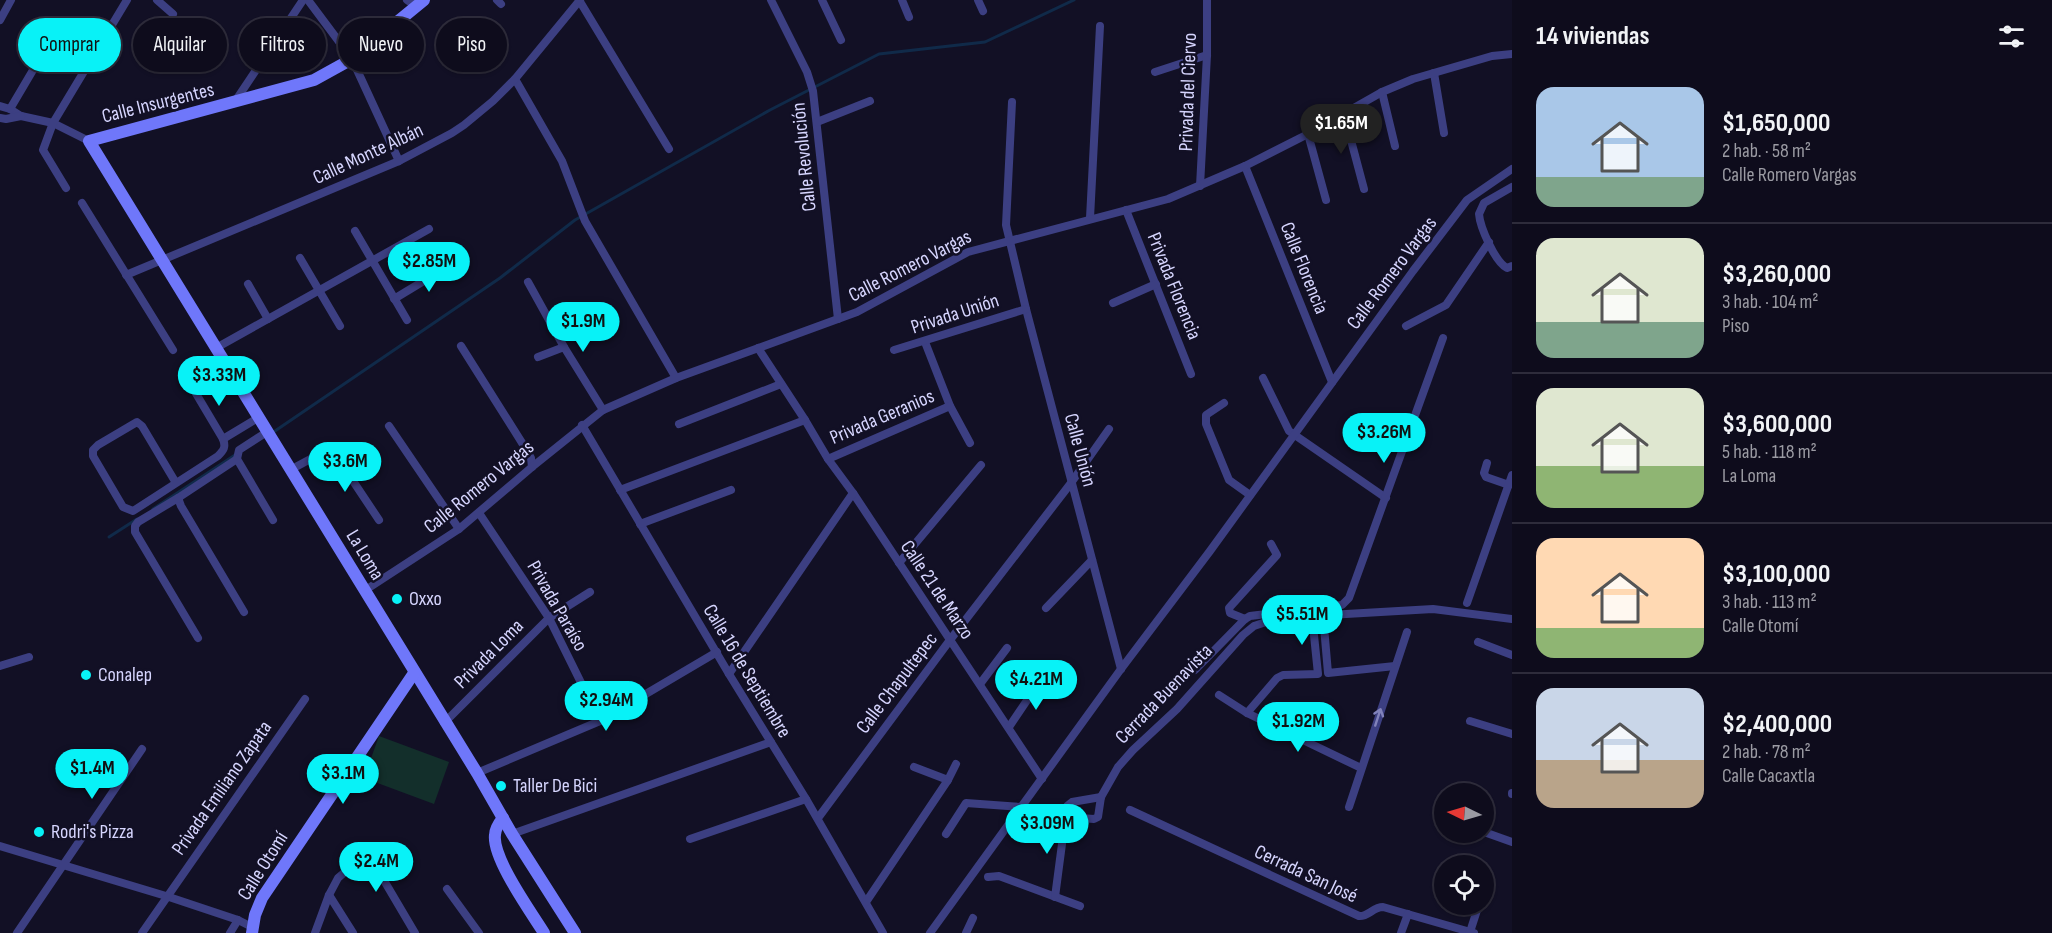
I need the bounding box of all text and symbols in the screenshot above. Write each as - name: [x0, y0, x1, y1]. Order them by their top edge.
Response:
- chip: Comprar: [18, 18, 121, 72]
- chip: Alquilar: [133, 18, 227, 72]
- chip: Filtros: [239, 18, 326, 72]
- chip: Nuevo: [338, 18, 424, 72]
- chip: Piso: [436, 18, 507, 72]
- icon: filters: [1995, 20, 2028, 53]
- text: 14 viviendas: [1536, 21, 1649, 52]
- street label: Privada del Ciervo: [1174, 32, 1202, 152]
- street label: Calle Insurgentes: [99, 77, 217, 129]
- street label: Calle Revolución: [786, 101, 822, 213]
- pin: $1.65M: [1292, 104, 1390, 155]
- text: $1,650,000: [1722, 108, 1831, 139]
- text: $1.65M: [1314, 111, 1368, 135]
- icon: home: [1584, 111, 1656, 183]
- street label: Calle Monte Albán: [309, 118, 427, 190]
- text: 2 hab. · 58 m²: [1722, 139, 1811, 163]
- text: Calle Romero Vargas: [1722, 163, 1857, 187]
- street label: Calle Romero Vargas: [1342, 212, 1442, 334]
- street label: Calle Florencia: [1275, 219, 1333, 317]
- street label: Calle Romero Vargas: [845, 225, 975, 307]
- street label: Privada Florencia: [1142, 229, 1206, 343]
- pin: $2.85M: [380, 242, 478, 293]
- text: $2.85M: [402, 249, 456, 273]
- text: $3,260,000: [1722, 259, 1831, 290]
- icon: home: [1584, 262, 1656, 334]
- street label: Privada Unión: [908, 288, 1002, 340]
- text: 3 hab. · 104 m²: [1722, 290, 1819, 314]
- pin: $1.9M: [541, 302, 625, 353]
- text: $1.9M: [561, 309, 605, 333]
- text: Piso: [1722, 314, 1750, 338]
- pin: $3.33M: [170, 356, 268, 407]
- text: $3.33M: [192, 363, 246, 387]
- street label: Privada Geranios: [826, 384, 938, 450]
- text: $3,600,000: [1722, 409, 1832, 440]
- street label: Calle Unión: [1059, 411, 1101, 489]
- icon: home: [1584, 412, 1656, 484]
- pin: $3.26M: [1335, 413, 1433, 464]
- text: $3.26M: [1357, 420, 1411, 444]
- street label: Calle Romero Vargas: [419, 435, 539, 539]
- text: 5 hab. · 118 m²: [1722, 440, 1817, 464]
- pin: $3.6M: [303, 442, 387, 493]
- text: $3.6M: [322, 449, 368, 473]
- text: La Loma: [1722, 464, 1776, 488]
- street label: La Loma: [341, 526, 389, 584]
- street label: Calle 21 de Marzo: [895, 536, 979, 644]
- street label: Privada Paraíso: [521, 556, 593, 656]
- text: $3,100,000: [1722, 559, 1830, 590]
- icon: home: [1584, 562, 1656, 634]
- place label: Oxxo: [409, 587, 442, 611]
- text: 3 hab. · 113 m²: [1722, 590, 1817, 614]
- marker: Oxxo: [390, 592, 404, 606]
- pin: $5.51M: [1253, 595, 1351, 646]
- street label: Calle 16 de Septiembre: [698, 600, 796, 742]
- text: $5.51M: [1276, 602, 1328, 626]
- street label: Privada Loma: [449, 614, 529, 694]
- text: Calle Otomí: [1722, 614, 1798, 638]
- street label: Calle Chapultepec: [851, 628, 943, 738]
- street label: Cerrada Buenavista: [1110, 639, 1218, 749]
- pin: $4.21M: [987, 660, 1085, 711]
- place label: Conalep: [98, 663, 152, 687]
- text: $4.21M: [1009, 667, 1063, 691]
- marker: Conalep: [79, 668, 93, 682]
- pin: $2.94M: [557, 681, 655, 732]
- text: $2.94M: [579, 688, 633, 712]
- pin: $1.92M: [1249, 702, 1347, 753]
- one-way arrow: [1374, 708, 1385, 727]
- text: $1.92M: [1271, 709, 1325, 733]
- text: $2,400,000: [1722, 709, 1832, 740]
- icon: home: [1584, 712, 1656, 784]
- street label: Privada Emiliano Zapata: [167, 716, 277, 860]
- text: 2 hab. · 78 m²: [1722, 740, 1811, 764]
- pin: $1.4M: [50, 749, 134, 800]
- pin: $3.1M: [301, 754, 385, 805]
- text: $1.4M: [69, 756, 115, 780]
- text: $3.1M: [321, 761, 365, 785]
- text: Calle Cacaxtla: [1722, 764, 1815, 788]
- place label: Taller De Bici: [513, 774, 597, 798]
- marker: Taller De Bici: [494, 779, 508, 793]
- north arrow: [1434, 783, 1494, 843]
- map controls: [1434, 783, 1494, 915]
- pin: $3.09M: [998, 804, 1096, 855]
- text: $3.09M: [1020, 811, 1074, 835]
- place label: Rodri's Pizza: [51, 820, 134, 844]
- marker: Rodri's Pizza: [32, 825, 46, 839]
- street label: Calle Otomí: [233, 827, 294, 905]
- street label: Cerrada San José: [1251, 840, 1361, 908]
- pin: $2.4M: [334, 842, 418, 893]
- text: $2.4M: [353, 849, 399, 873]
- button: locate: [1434, 855, 1494, 915]

